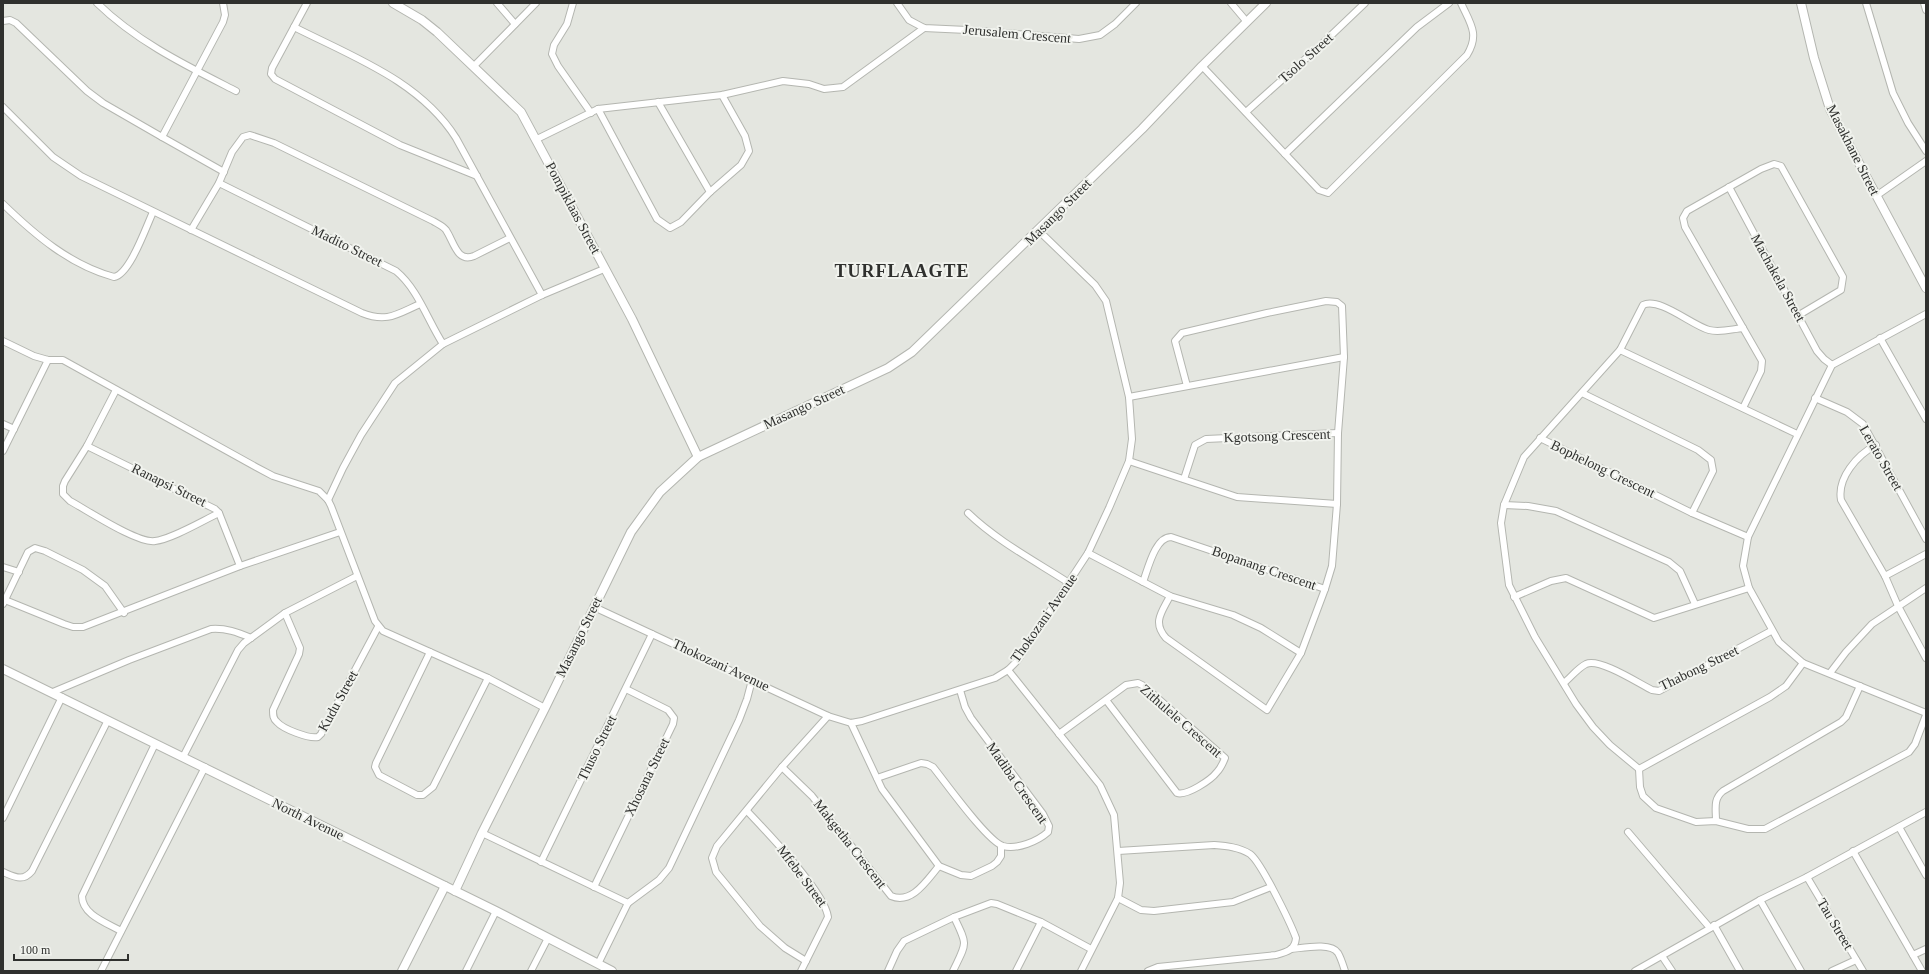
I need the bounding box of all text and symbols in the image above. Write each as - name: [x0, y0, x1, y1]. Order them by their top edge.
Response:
- street label: Jerusalem Crescent: [962, 22, 1072, 46]
- street label: Tsolo Street: [1276, 30, 1336, 86]
- street label: Masakhane Street: [1824, 102, 1882, 198]
- street label: Pompiklaas Street: [543, 160, 603, 256]
- street label: Masango Street: [1022, 176, 1094, 248]
- street label: Madito Street: [309, 222, 385, 270]
- street label: Machakela Street: [1748, 232, 1808, 324]
- district label: TURFLAAGTE: [834, 261, 970, 281]
- street label: Masango Street: [761, 382, 847, 432]
- street label: Lerato Street: [1856, 423, 1906, 493]
- street label: Kgotsong Crescent: [1223, 427, 1331, 445]
- street label: Bophelong Crescent: [1549, 437, 1658, 501]
- street label: Ranapsi Street: [129, 460, 209, 510]
- street label: Bopanang Crescent: [1210, 543, 1318, 593]
- street label: Thokozani Avenue: [1008, 571, 1080, 665]
- street label: Masango Street: [553, 594, 605, 680]
- street label: Thokozani Avenue: [670, 636, 772, 694]
- street label: Thabong Street: [1657, 642, 1741, 694]
- street label: Kudu Street: [315, 668, 361, 734]
- street label: Zithulele Crescent: [1137, 682, 1225, 761]
- street label: Thuso Street: [575, 713, 619, 783]
- street label: Xhosana Street: [622, 735, 672, 819]
- street label: Madiba Crescent: [984, 740, 1051, 826]
- street label: North Avenue: [270, 795, 346, 843]
- street label: Makgetha Crescent: [811, 797, 889, 891]
- street label: Mfebe Street: [774, 842, 830, 910]
- street label: Tau Street: [1814, 896, 1856, 952]
- scale bar: [14, 936, 128, 962]
- text: 100 m: [20, 943, 51, 957]

